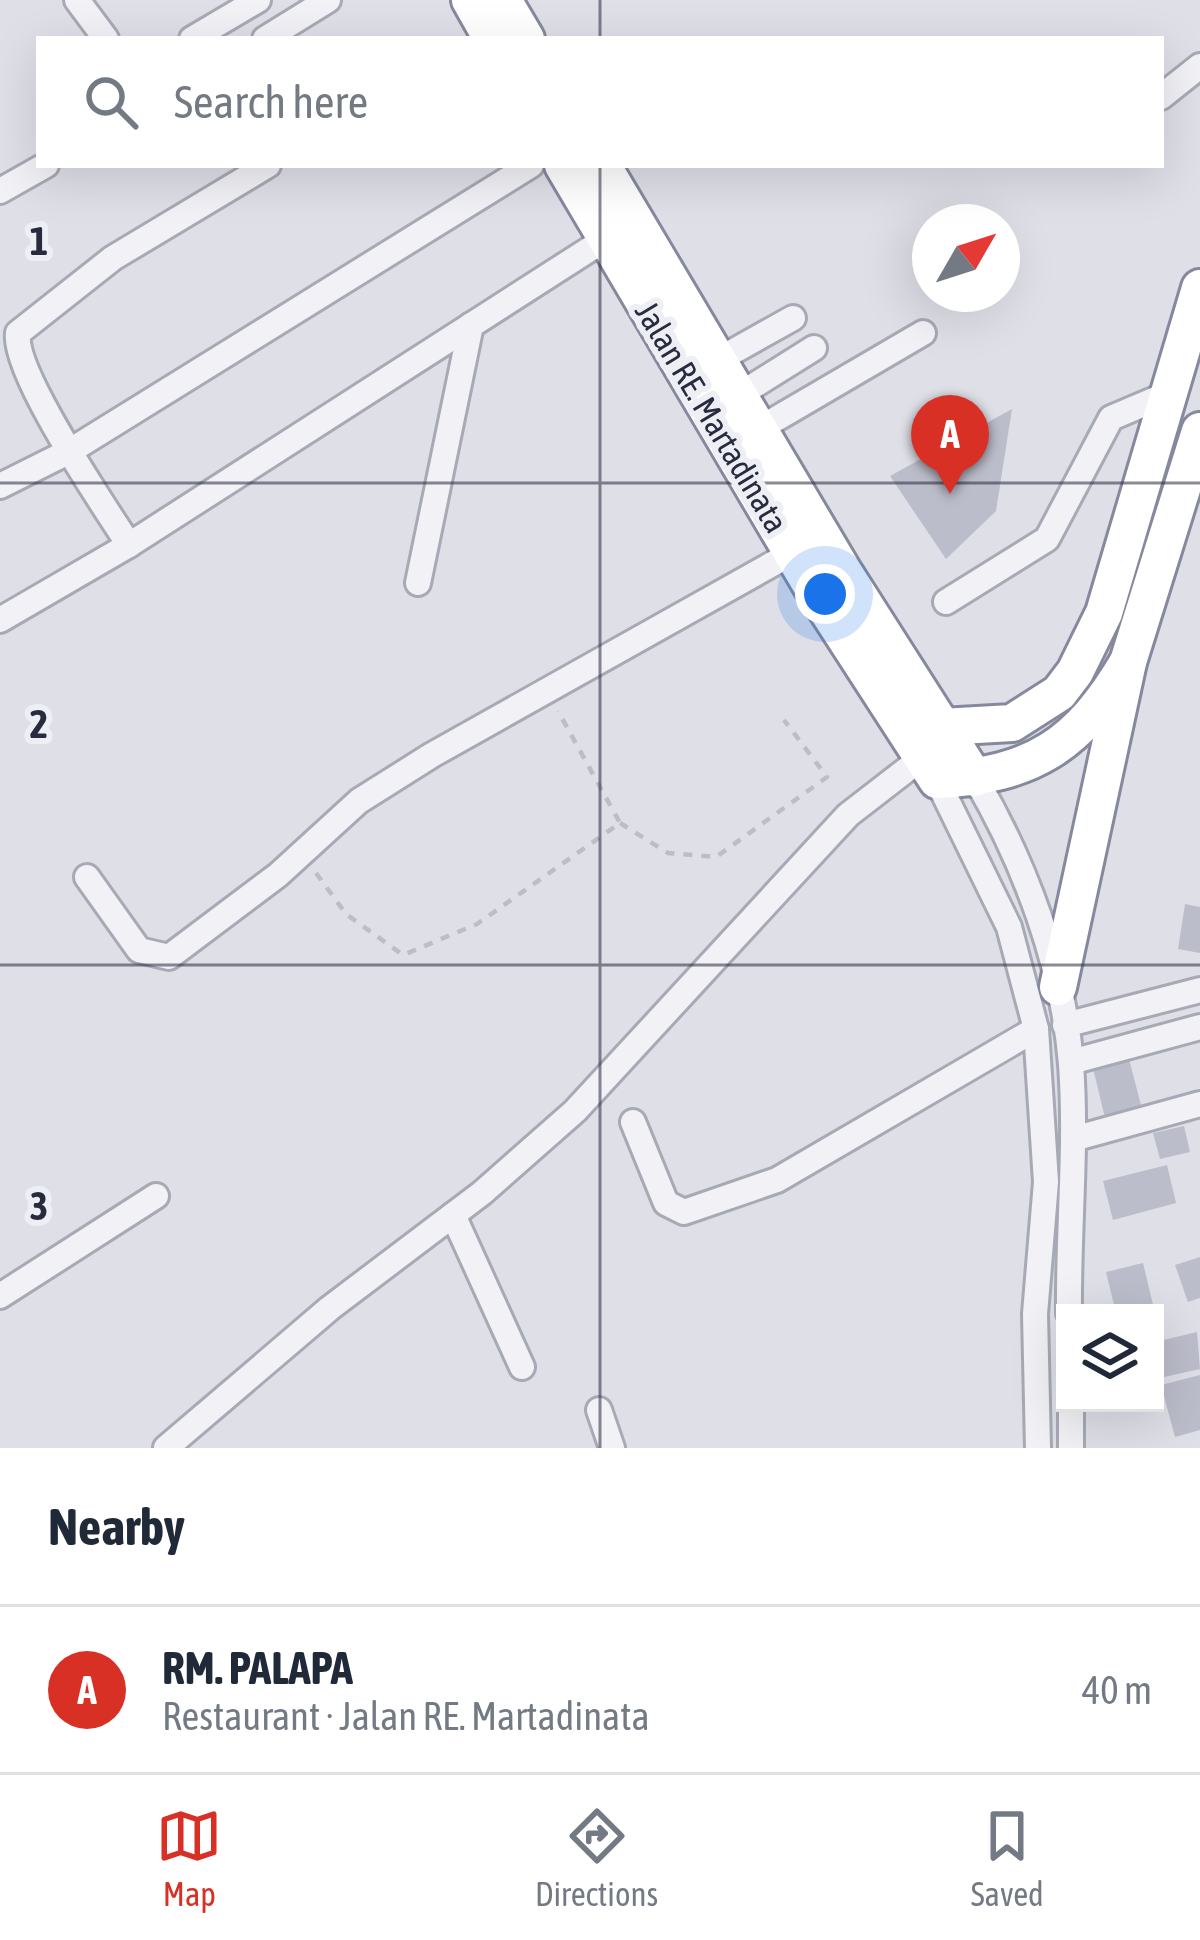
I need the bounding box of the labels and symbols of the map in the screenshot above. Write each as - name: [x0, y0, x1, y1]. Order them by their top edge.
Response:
- north arrow: [912, 204, 1020, 312]
- text: 1: [30, 219, 48, 263]
- street label: Jalan RE. Martadinata: [628, 295, 796, 539]
- pin: A: [911, 395, 989, 494]
- your location: [795, 564, 855, 624]
- text: 2: [30, 702, 48, 746]
- text: 3: [30, 1184, 48, 1228]

